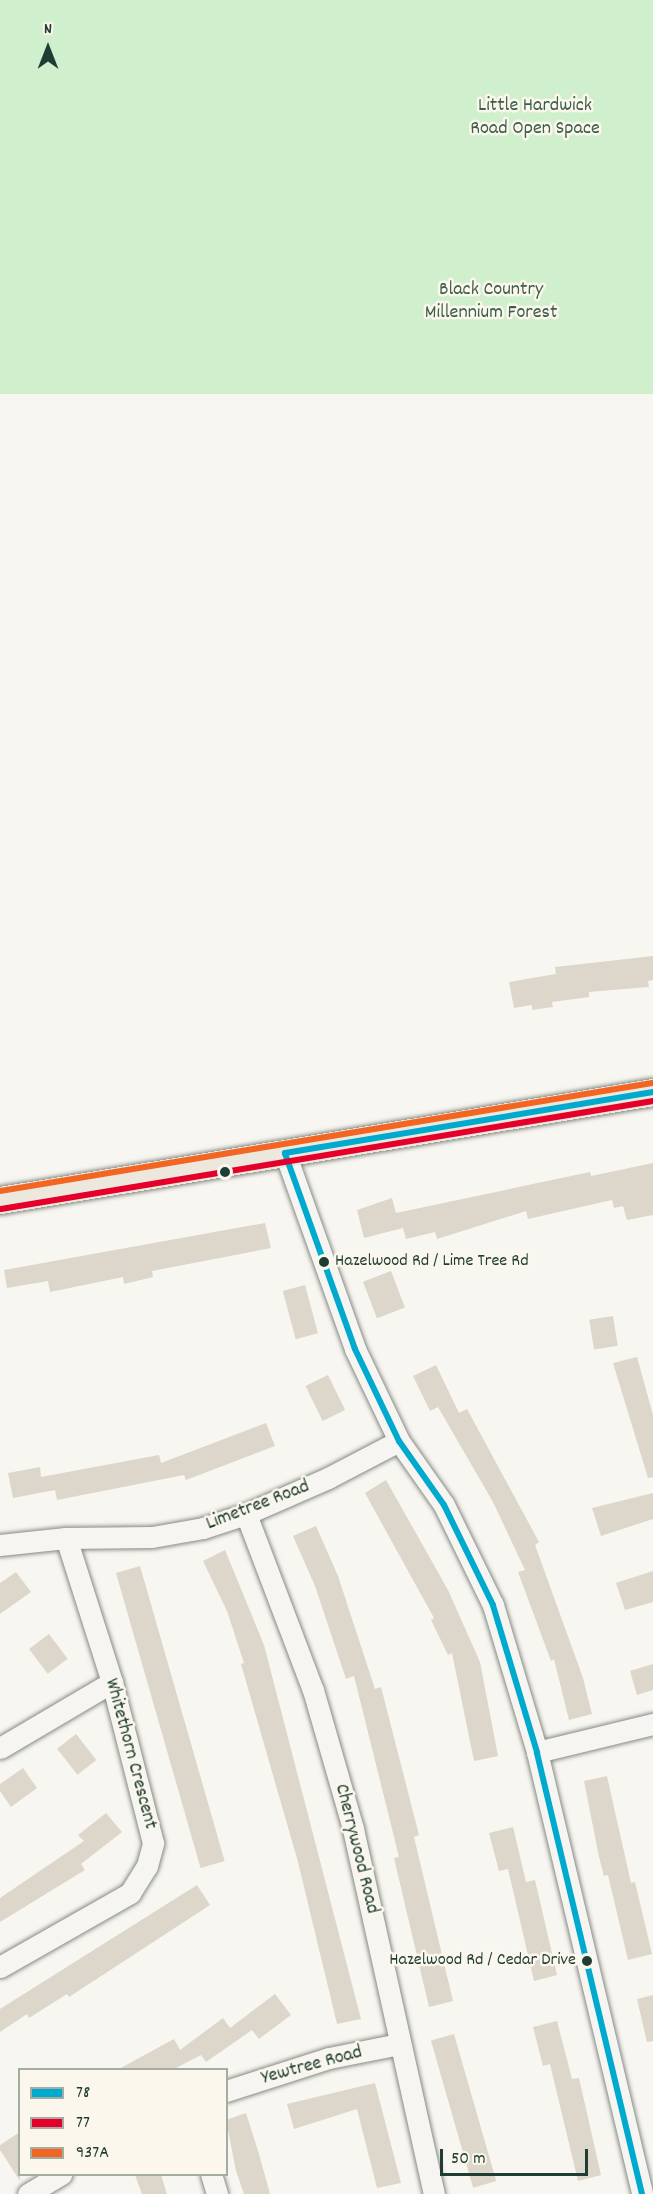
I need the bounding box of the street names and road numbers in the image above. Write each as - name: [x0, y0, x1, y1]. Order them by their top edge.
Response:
- street label: Limetree Road: [203, 1475, 313, 1537]
- street label: Whitethorn Crescent: [98, 1676, 162, 1832]
- street label: Cherrywood Road: [328, 1782, 384, 1916]
- street label: Yewtree Road: [259, 2041, 365, 2091]

